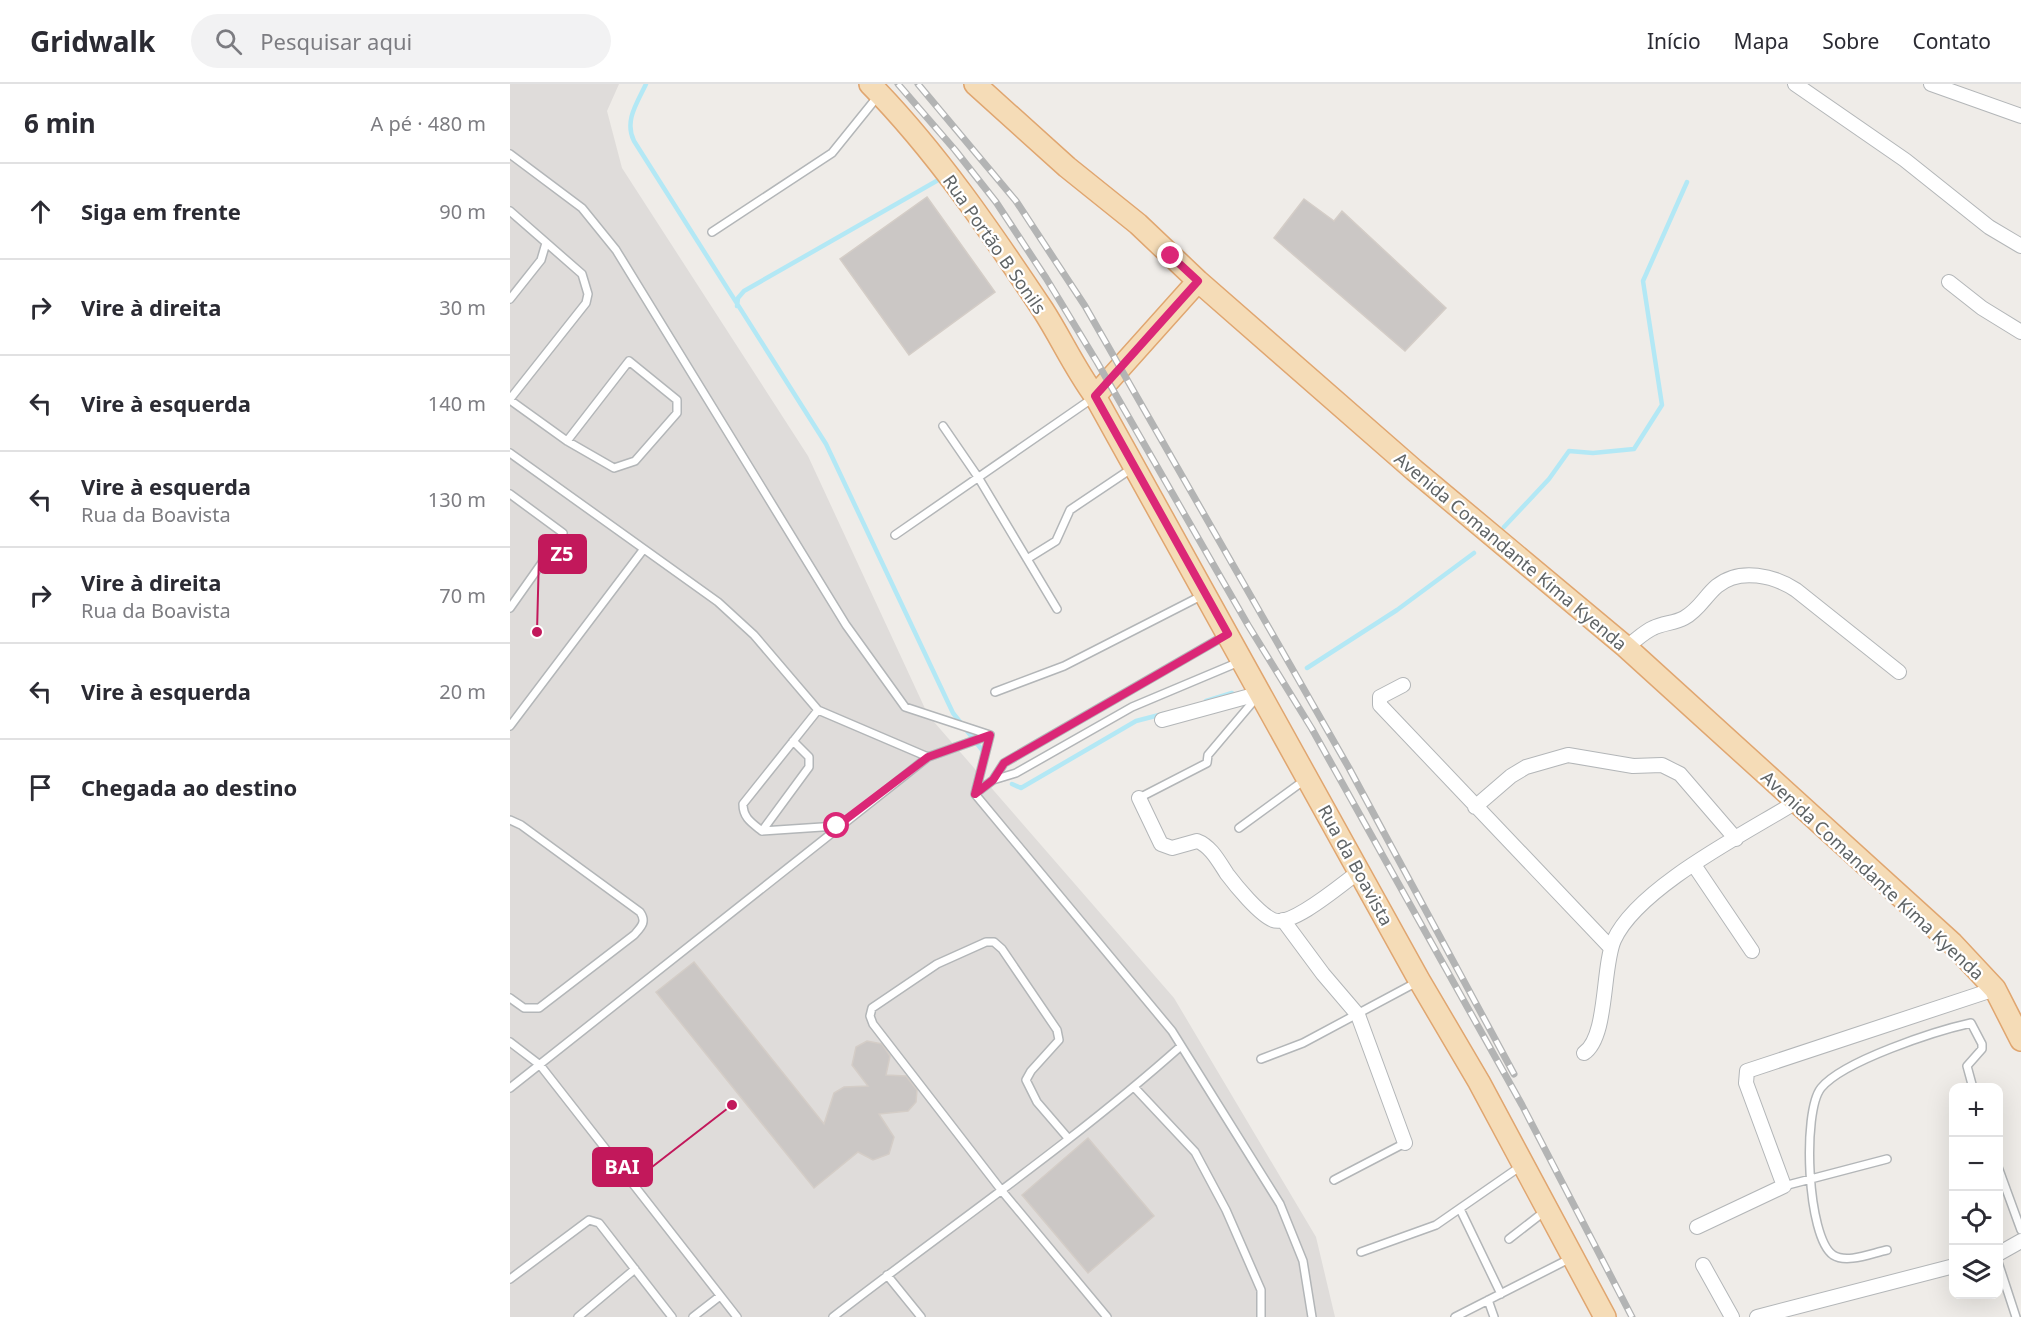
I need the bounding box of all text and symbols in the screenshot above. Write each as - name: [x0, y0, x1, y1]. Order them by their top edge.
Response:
- search box: [191, 14, 611, 68]
- text: Gridwalk: [30, 22, 155, 60]
- icon: search: [212, 25, 245, 58]
- text: Pesquisar aqui: [260, 26, 412, 56]
- text: Início: [1647, 27, 1701, 55]
- text: Mapa: [1734, 27, 1789, 55]
- text: Sobre: [1822, 27, 1879, 55]
- text: Contato: [1912, 27, 1991, 55]
- text: 6 min: [24, 105, 96, 141]
- text: A pé · 480 m: [370, 110, 486, 137]
- street label: Rua Portão B Sonils: [938, 170, 1052, 318]
- icon: ahead: [24, 195, 57, 228]
- text: Siga em frente: [81, 196, 241, 226]
- text: 90 m: [439, 198, 486, 225]
- route end: [1157, 242, 1183, 268]
- icon: right: [24, 291, 57, 324]
- text: Vire à direita: [81, 292, 221, 322]
- text: 30 m: [439, 294, 486, 321]
- icon: left: [24, 387, 57, 420]
- text: Vire à esquerda: [81, 388, 251, 418]
- text: 140 m: [428, 390, 486, 417]
- street label: Avenida Comandante Kima Kyenda: [1390, 447, 1632, 655]
- text: Vire à esquerda: [81, 471, 251, 501]
- icon: left: [24, 483, 57, 516]
- text: 130 m: [428, 486, 486, 513]
- text: Rua da Boavista: [81, 501, 231, 528]
- callout: Z5: [539, 535, 586, 573]
- text: Z5: [550, 540, 574, 567]
- text: Vire à direita: [81, 567, 221, 597]
- icon: right: [24, 579, 57, 612]
- text: 70 m: [439, 582, 486, 609]
- text: Rua da Boavista: [81, 597, 231, 624]
- icon: left: [24, 675, 57, 708]
- text: Vire à esquerda: [81, 676, 251, 706]
- text: 20 m: [439, 678, 486, 705]
- street label: Avenida Comandante Kima Kyenda: [1756, 765, 1990, 985]
- icon: arrive: [24, 771, 57, 804]
- text: Chegada ao destino: [81, 772, 297, 802]
- street label: Rua da Boavista: [1313, 800, 1399, 930]
- route start: [823, 812, 849, 838]
- map controls: [1949, 1083, 2003, 1299]
- button: +: [1949, 1083, 2003, 1137]
- button: −: [1949, 1137, 2003, 1191]
- callout: BAI: [593, 1148, 652, 1186]
- text: BAI: [605, 1153, 640, 1180]
- button: locate: [1949, 1191, 2003, 1245]
- button: layers: [1949, 1245, 2003, 1299]

